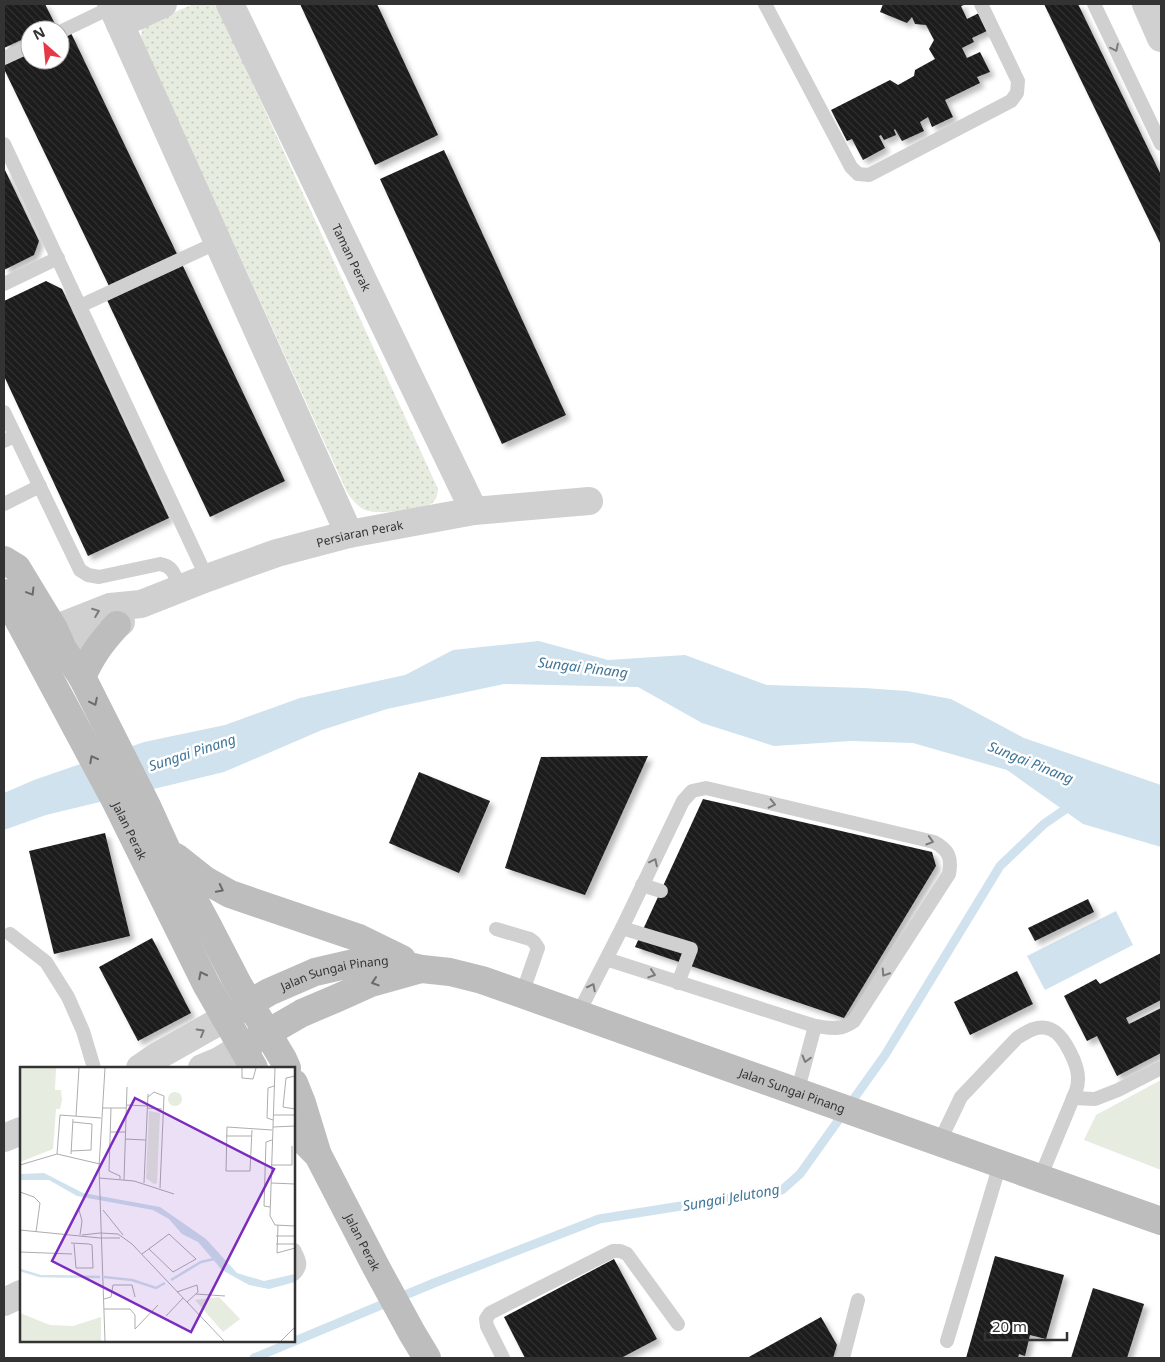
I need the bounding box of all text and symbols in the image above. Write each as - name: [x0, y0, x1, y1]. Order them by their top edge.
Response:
- north arrow: [20, 20, 70, 70]
- text: N: [29, 22, 48, 44]
- one-way arrow: [1109, 43, 1120, 52]
- street label: Taman Perak: [328, 221, 376, 294]
- street label: Persiaran Perak: [314, 516, 405, 551]
- one-way arrow: [25, 586, 35, 595]
- one-way arrow: [91, 608, 100, 619]
- water label: Sungai Pinang: [537, 652, 629, 682]
- one-way arrow: [88, 697, 98, 706]
- water label: Sungai Pinang: [146, 729, 238, 775]
- water label: Sungai Pinang: [986, 736, 1076, 788]
- one-way arrow: [89, 755, 99, 764]
- street label: Jalan Perak: [108, 798, 152, 863]
- one-way arrow: [767, 798, 776, 809]
- one-way arrow: [925, 836, 933, 846]
- one-way arrow: [648, 858, 658, 867]
- one-way arrow: [215, 883, 224, 893]
- street label: Jalan Sungai Pinang: [277, 951, 389, 995]
- one-way arrow: [882, 968, 891, 977]
- one-way arrow: [648, 969, 656, 979]
- one-way arrow: [198, 971, 208, 980]
- one-way arrow: [371, 977, 379, 987]
- one-way arrow: [586, 983, 596, 992]
- one-way arrow: [196, 1028, 205, 1038]
- one-way arrow: [801, 1055, 812, 1064]
- street label: Jalan Sungai Pinang: [736, 1063, 848, 1117]
- inset map: [20, 1067, 295, 1342]
- water label: Sungai Jelutong: [681, 1179, 781, 1215]
- street label: Jalan Perak: [341, 1210, 385, 1274]
- scale bar: [985, 1310, 1068, 1342]
- text: 20 m: [992, 1316, 1027, 1336]

